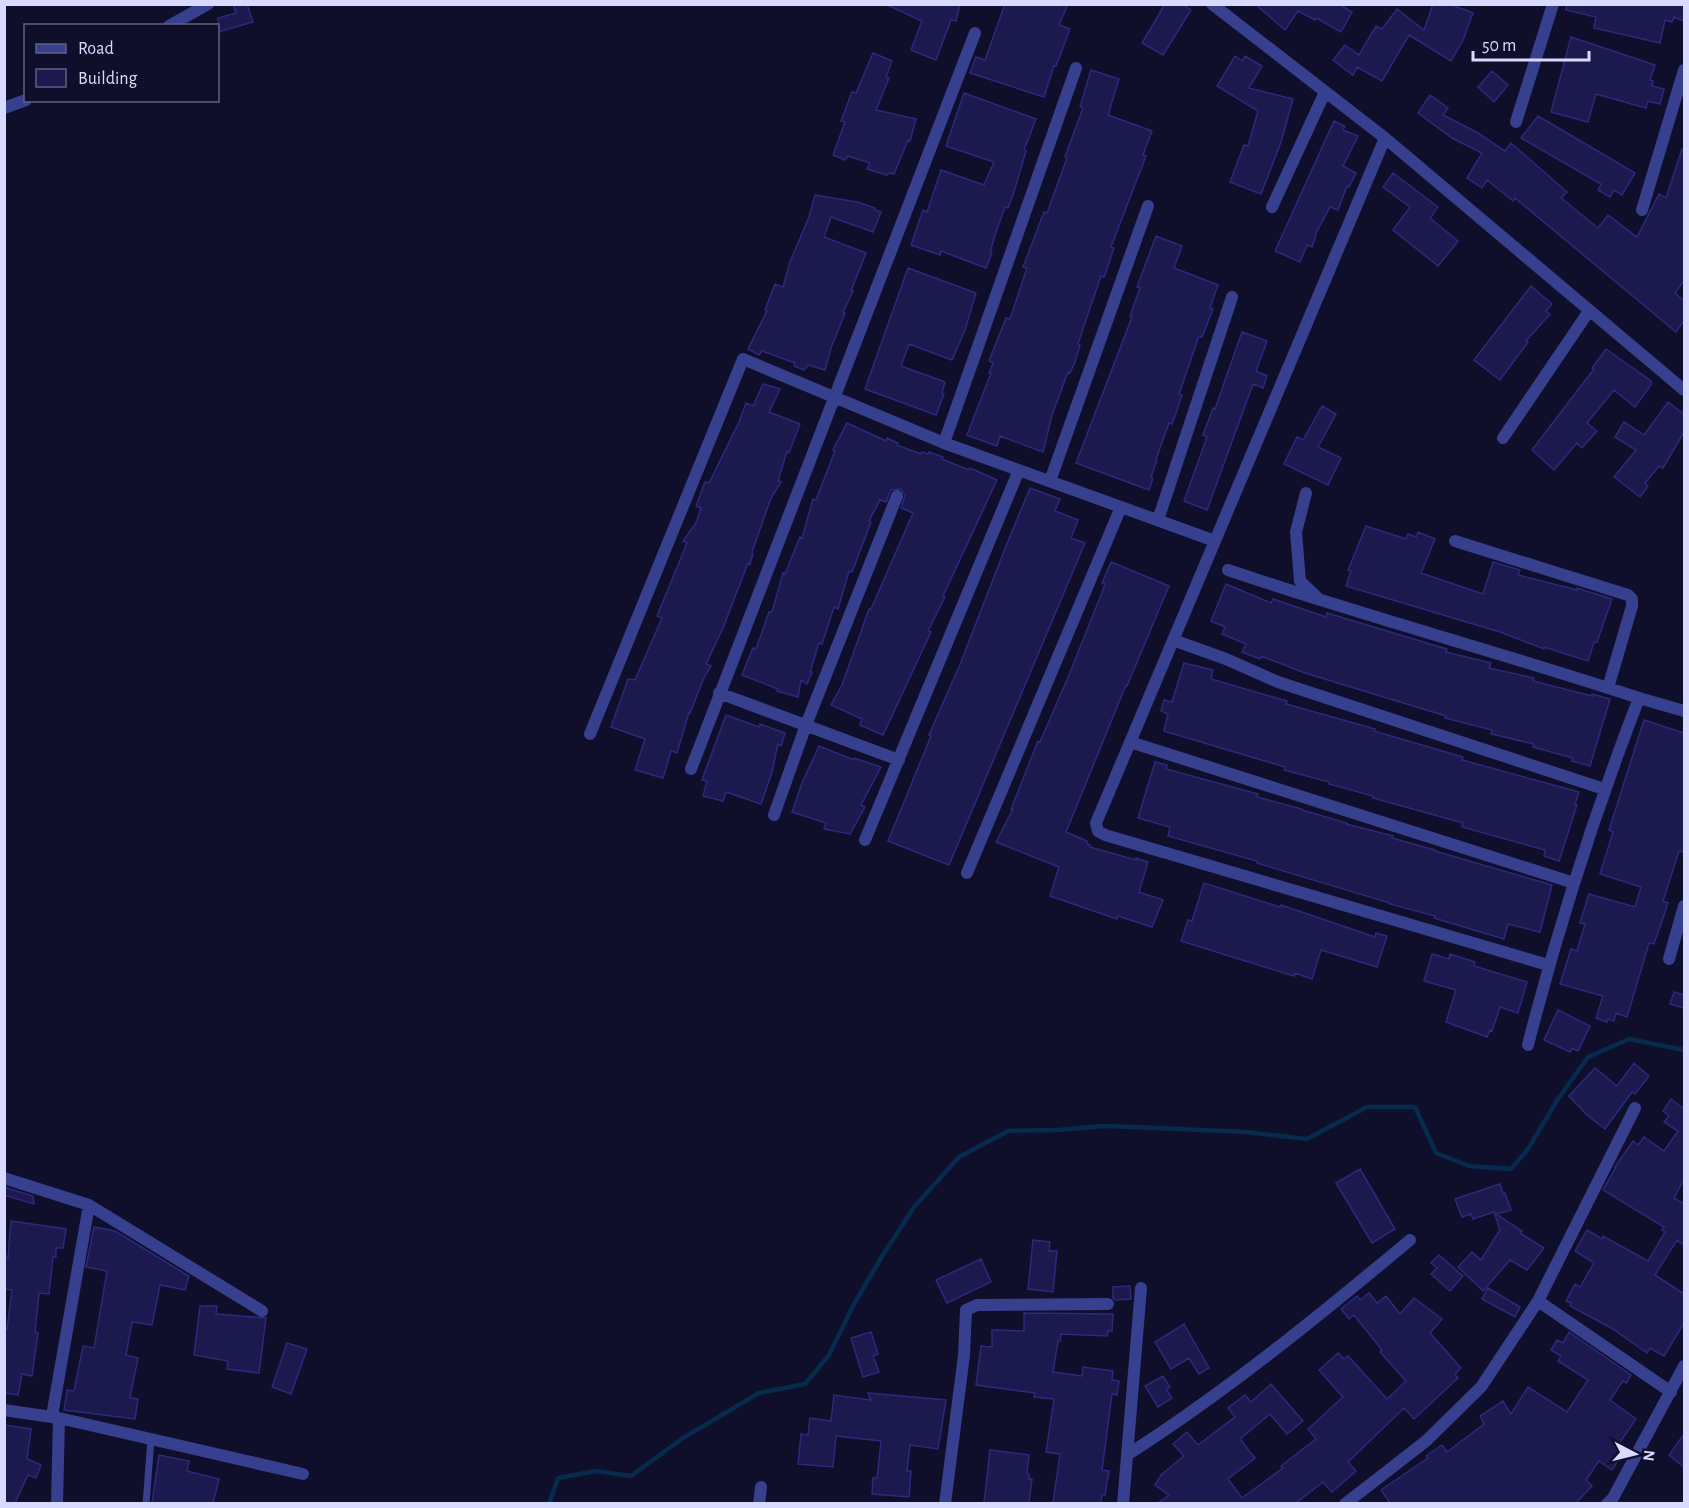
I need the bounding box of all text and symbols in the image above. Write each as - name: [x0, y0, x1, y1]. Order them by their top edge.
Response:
- legend: [24, 24, 219, 102]
- scale bar: [1473, 24, 1588, 62]
- text: 50 m: [1482, 37, 1516, 55]
- text: Road: [78, 40, 114, 58]
- text: Building: [78, 70, 138, 88]
- north arrow: [1605, 1424, 1665, 1484]
- text: N: [1640, 1449, 1658, 1462]

